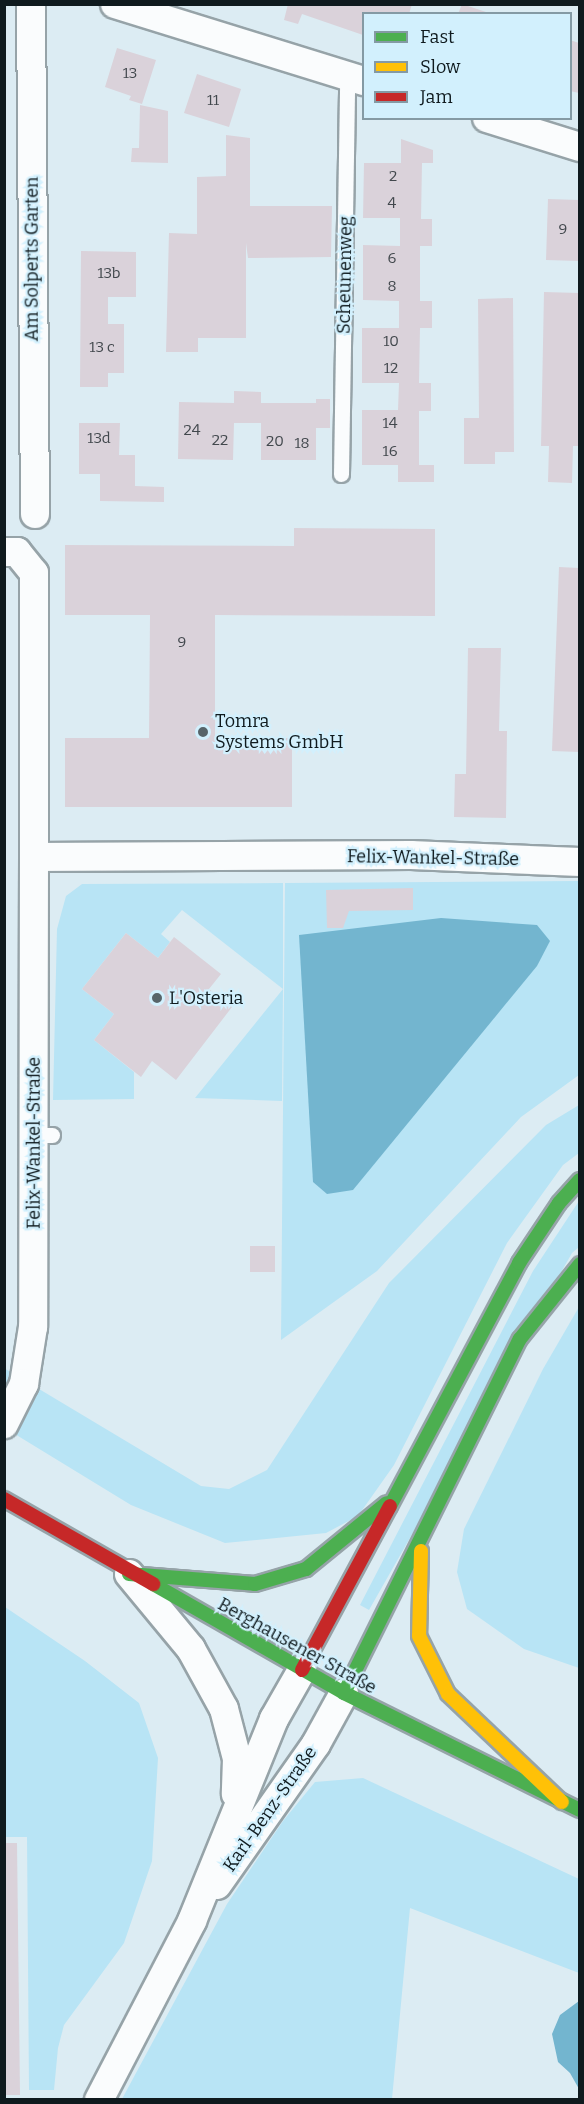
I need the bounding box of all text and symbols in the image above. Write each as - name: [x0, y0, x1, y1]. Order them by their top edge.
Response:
- legend: [362, 12, 572, 120]
- text: Fast: [420, 26, 455, 48]
- text: Slow: [420, 56, 460, 78]
- house number: 13: [123, 65, 137, 83]
- text: Jam: [420, 86, 453, 108]
- house number: 11: [207, 92, 219, 110]
- house number: 2: [389, 168, 397, 186]
- street label: Am Solperts Garten: [21, 177, 43, 341]
- house number: 4: [388, 195, 396, 213]
- street label: Scheunenweg: [333, 216, 357, 334]
- house number: 9: [559, 221, 567, 239]
- house number: 6: [388, 250, 396, 268]
- house number: 13b: [97, 265, 121, 283]
- house number: 8: [387, 278, 397, 296]
- house number: 10: [383, 333, 399, 351]
- house number: 13 c: [89, 339, 115, 357]
- house number: 12: [384, 360, 398, 378]
- house number: 14: [383, 415, 397, 433]
- house number: 24: [184, 422, 200, 440]
- house number: 13d: [87, 430, 111, 448]
- house number: 22: [212, 432, 228, 450]
- house number: 20: [266, 433, 284, 451]
- house number: 18: [294, 435, 310, 453]
- house number: 16: [383, 443, 397, 461]
- house number: 9: [178, 634, 186, 652]
- place label: Tomra Systems GmbH: [215, 711, 344, 754]
- marker: Tomra Systems GmbH: [196, 725, 210, 739]
- street label: Felix-Wankel-Straße: [347, 846, 519, 870]
- place label: L'Osteria: [169, 987, 243, 1009]
- marker: L'Osteria: [150, 991, 164, 1005]
- street label: Felix-Wankel-Straße: [23, 1057, 45, 1229]
- street label: Berghausener Straße: [214, 1593, 380, 1699]
- street label: Karl-Benz-Straße: [219, 1742, 321, 1876]

